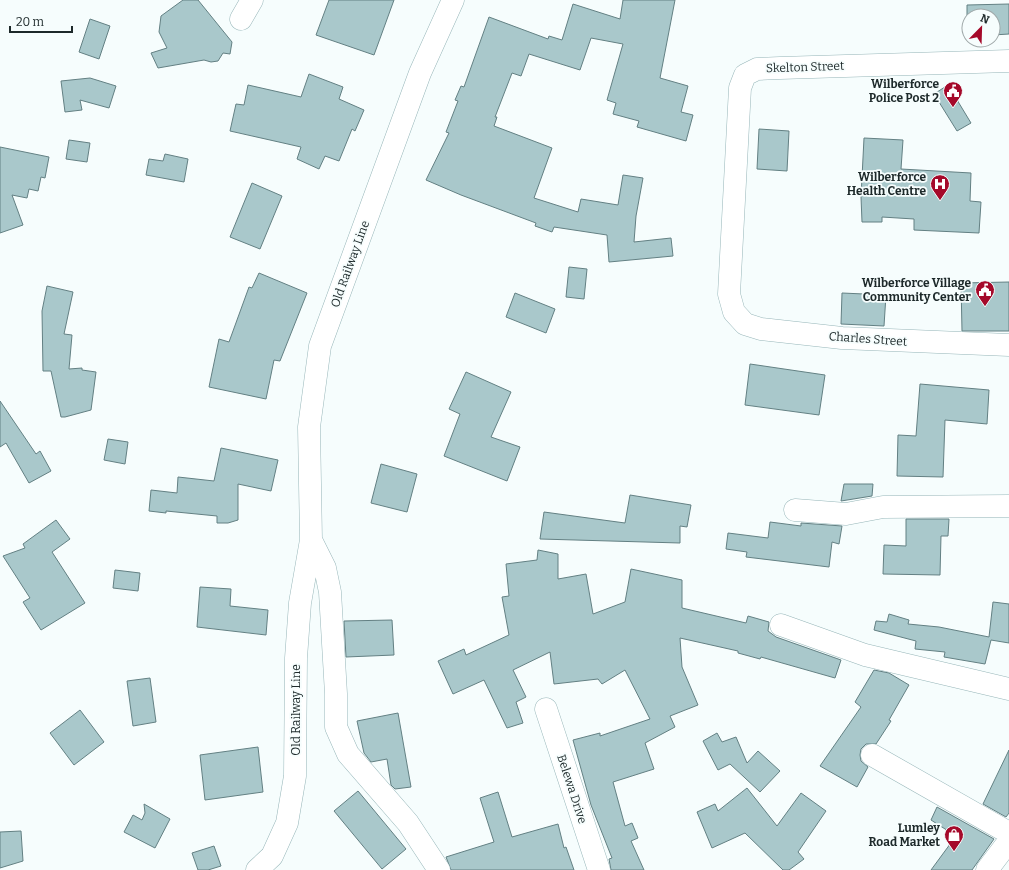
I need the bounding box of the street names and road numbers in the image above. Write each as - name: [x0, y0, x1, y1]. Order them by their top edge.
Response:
- street label: Skelton Street: [765, 59, 845, 75]
- street label: Old Railway Line: [328, 219, 372, 309]
- street label: Charles Street: [828, 329, 908, 349]
- street label: Old Railway Line: [289, 664, 303, 756]
- street label: Belewa Drive: [554, 753, 590, 825]

